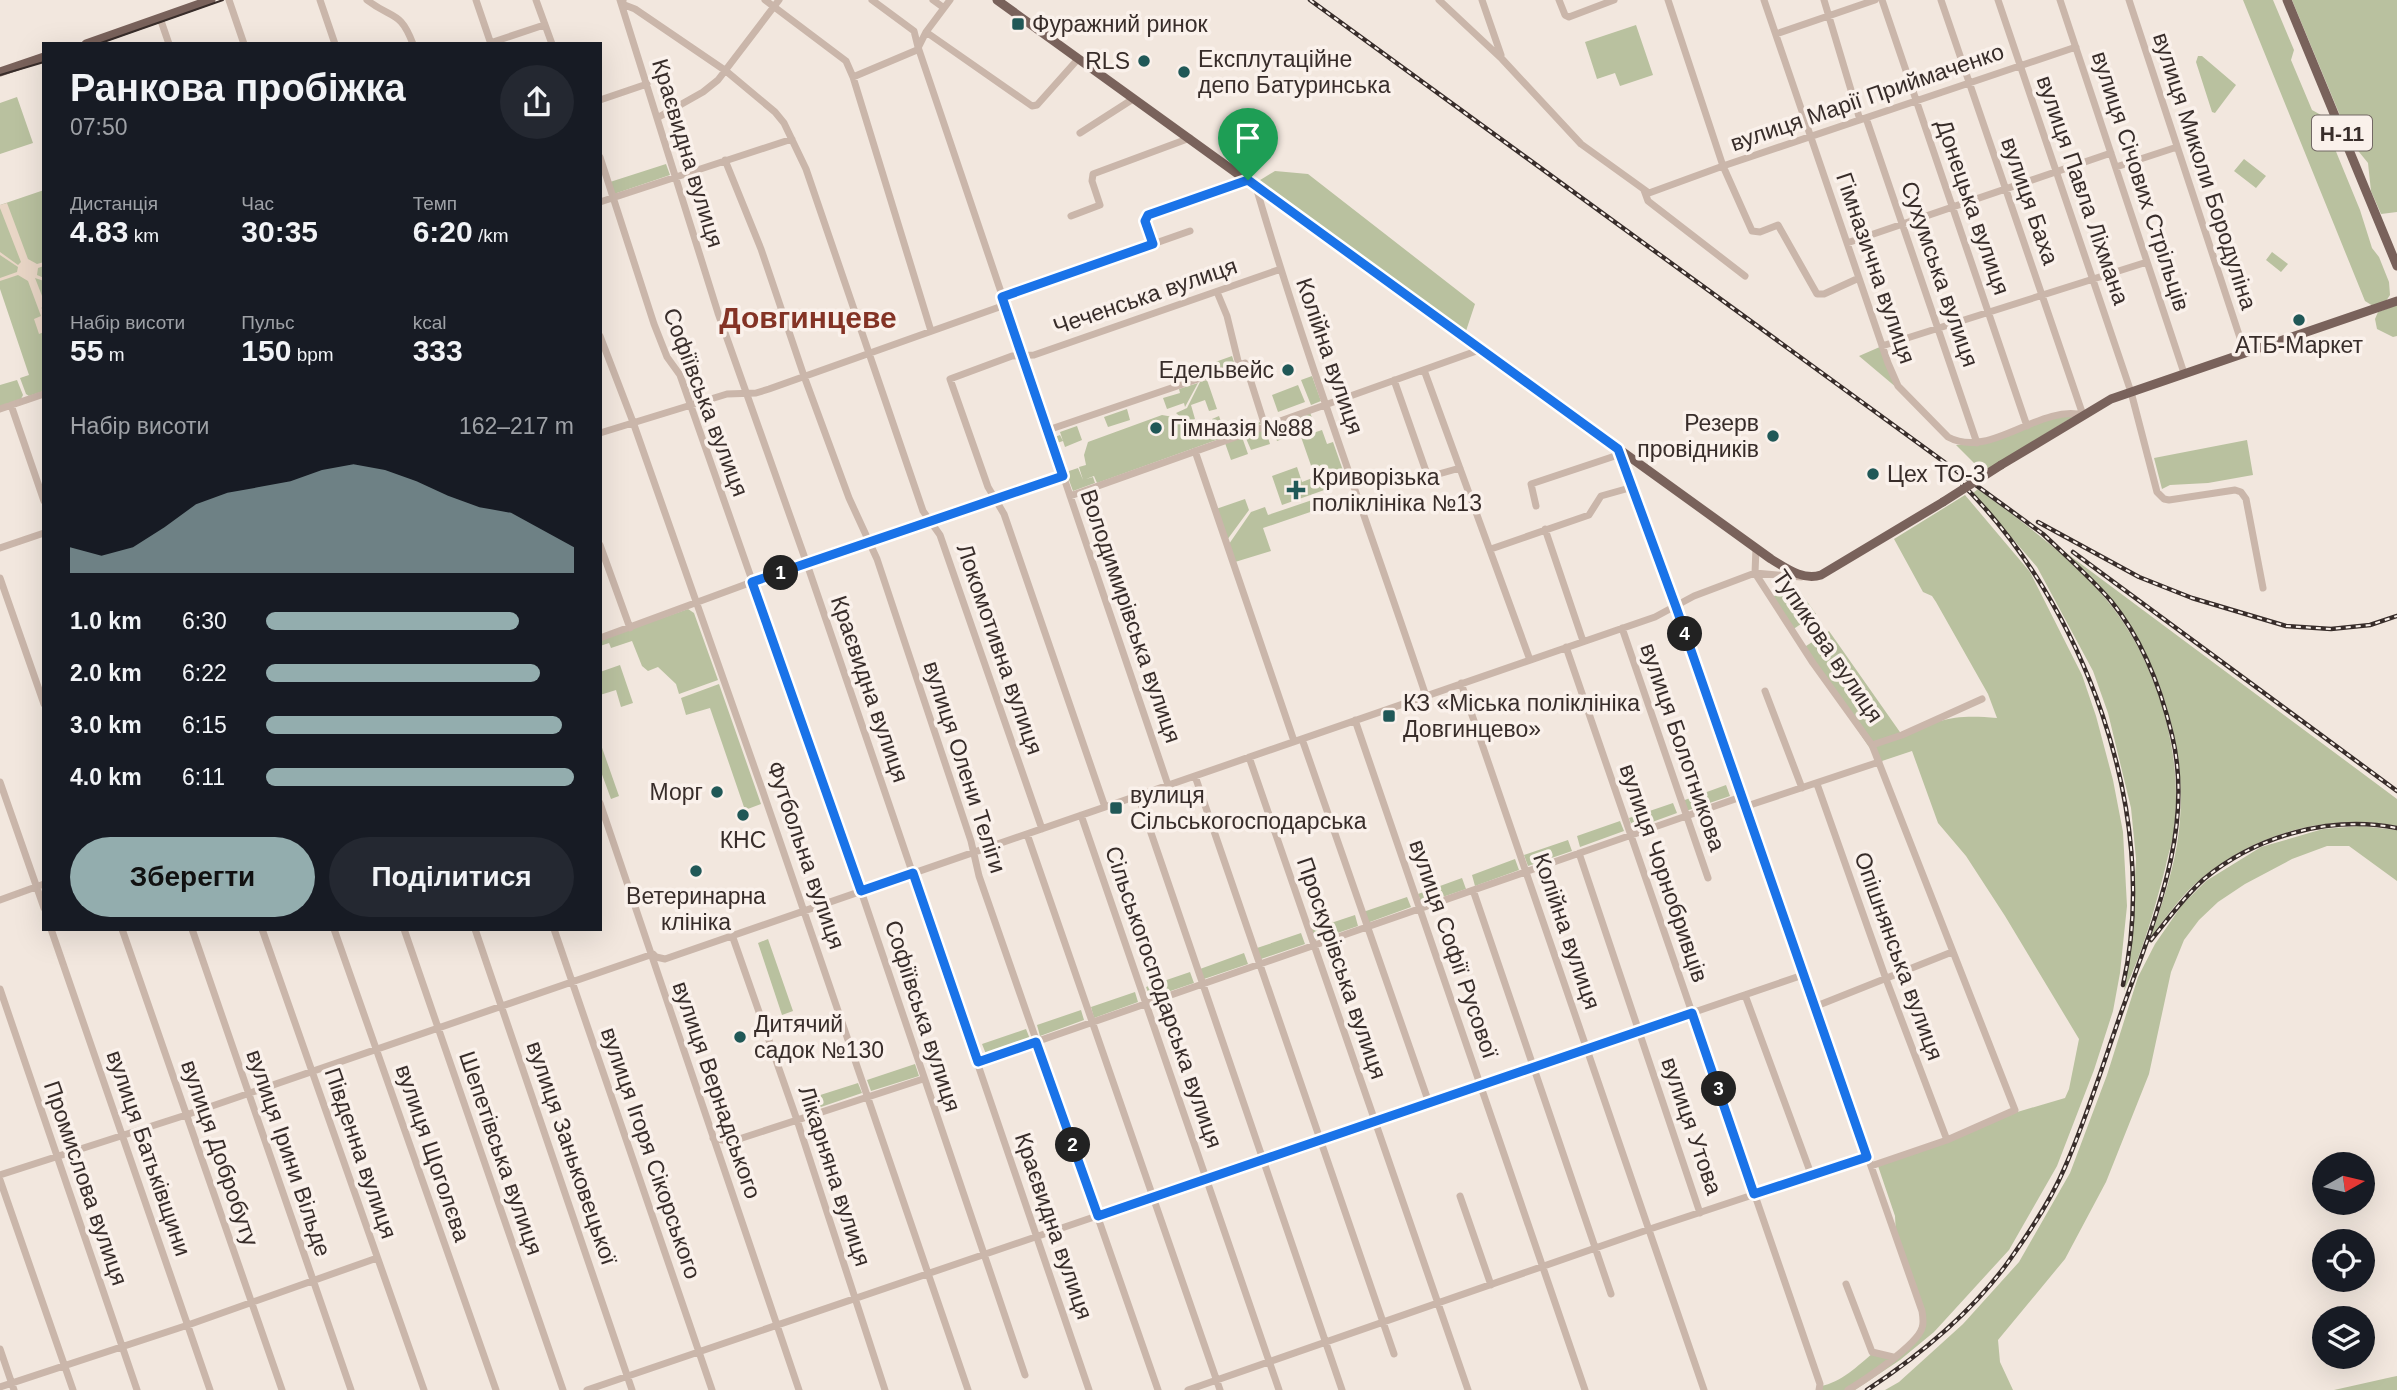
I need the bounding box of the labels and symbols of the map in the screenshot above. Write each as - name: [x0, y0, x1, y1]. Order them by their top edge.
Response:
- place label: Фуражний ринок: [1032, 11, 1209, 37]
- marker: Фуражний ринок: [1010, 16, 1026, 32]
- street label: вулиця Миколи Бородуліна: [2148, 29, 2262, 313]
- street label: вулиця Марії Приймаченко: [1727, 38, 2007, 156]
- place label: Експлутаційне депо Батуринська: [1198, 46, 1391, 98]
- place label: RLS: [1085, 48, 1130, 74]
- street label: вулиця Січових Стрільців: [2087, 48, 2195, 314]
- marker: RLS: [1136, 53, 1152, 69]
- street label: Краєвидна вулиця: [647, 56, 729, 250]
- marker: Експлутаційне депо Батуринська: [1176, 64, 1192, 80]
- street label: вулиця Павла Ліхмана: [2032, 72, 2134, 308]
- pin: [1218, 108, 1278, 180]
- street label: Донецька вулиця: [1931, 116, 2015, 298]
- road number: Н-11: [2312, 116, 2372, 150]
- street label: вулиця Баха: [1996, 134, 2064, 268]
- street label: Гімназична вулиця: [1831, 169, 1921, 367]
- street label: Сухумська вулиця: [1896, 178, 1984, 370]
- street label: Чеченська вулиця: [1050, 252, 1240, 340]
- street label: Колійна вулиця: [1291, 274, 1369, 438]
- district label: Довгинцеве: [719, 301, 897, 334]
- street label: Софіївська вулиця: [658, 304, 754, 500]
- marker: АТБ-Маркет: [2291, 312, 2307, 328]
- place label: АТБ-Маркет: [2235, 332, 2364, 358]
- place label: Едельвейс: [1159, 357, 1274, 383]
- marker: Едельвейс: [1280, 362, 1296, 378]
- place label: Резерв провідників: [1637, 410, 1759, 462]
- place label: Гімназія №88: [1170, 415, 1313, 441]
- marker: Гімназія №88: [1148, 420, 1164, 436]
- marker: Резерв провідників: [1765, 428, 1781, 444]
- place label: Цех ТО-3: [1887, 461, 1986, 487]
- place label: Криворізька поліклініка №13: [1312, 464, 1482, 516]
- marker: Цех ТО-3: [1865, 466, 1881, 482]
- marker: Криворізька поліклініка №13: [1286, 480, 1306, 500]
- street label: Володимирівська вулиця: [1075, 486, 1187, 746]
- street label: Локомотивна вулиця: [952, 540, 1048, 758]
- pin: 1: [764, 556, 798, 590]
- street label: Тупикова вулиця: [1767, 565, 1889, 727]
- street label: Краєвидна вулиця: [826, 592, 914, 786]
- pin: 4: [1668, 616, 1702, 652]
- street label: вулиця Болотникова: [1635, 640, 1731, 855]
- street label: вулиця Олени Теліги: [918, 658, 1012, 876]
- place label: КЗ «Міська поліклініка Довгинцево»: [1403, 690, 1640, 742]
- marker: КЗ «Міська поліклініка Довгинцево»: [1381, 708, 1397, 724]
- street label: Футбольна вулиця: [762, 758, 850, 952]
- street label: вулиця Чорнобривців: [1614, 761, 1714, 985]
- place label: Морг: [650, 779, 703, 805]
- place label: вулиця Сільськогосподарська: [1130, 782, 1367, 834]
- marker: Морг: [709, 784, 725, 800]
- marker: вулиця Сільськогосподарська: [1108, 800, 1124, 816]
- marker: КНС: [735, 807, 751, 823]
- place label: КНС: [720, 827, 766, 853]
- street label: вулиця Софії Русової: [1404, 836, 1504, 1062]
- street label: Сільськогосподарська вулиця: [1100, 843, 1228, 1151]
- street label: Опішнянська вулиця: [1849, 848, 1949, 1064]
- street label: Колійна вулиця: [1528, 849, 1606, 1013]
- street label: Проскурівська вулиця: [1292, 854, 1392, 1082]
- marker: Ветеринарна клініка: [688, 863, 704, 879]
- place label: Ветеринарна клініка: [626, 883, 766, 935]
- street label: Софіївська вулиця: [880, 917, 966, 1115]
- street label: вулиця Вернадського: [668, 978, 766, 1202]
- place label: Дитячий садок №130: [754, 1011, 884, 1063]
- street label: вулиця Ігоря Сікорського: [596, 1024, 706, 1282]
- marker: Дитячий садок №130: [732, 1029, 748, 1045]
- street label: вулиця Заньковецької: [521, 1038, 623, 1269]
- street label: вулиця Ірини Вільде: [241, 1046, 337, 1260]
- street label: вулиця Батьківщини: [102, 1047, 196, 1259]
- street label: Шепетівська вулиця: [454, 1048, 548, 1258]
- street label: вулиця Утова: [1656, 1054, 1728, 1198]
- street label: вулиця Добробуту: [176, 1057, 264, 1250]
- street label: вулиця Щоголєва: [391, 1061, 476, 1245]
- street label: Південна вулиця: [320, 1064, 402, 1242]
- pin: 3: [1702, 1072, 1736, 1106]
- street label: Промислова вулиця: [39, 1077, 133, 1289]
- street label: Лікарняна вулиця: [794, 1083, 876, 1269]
- pin: 2: [1056, 1128, 1090, 1162]
- street label: Краєвидна вулиця: [1010, 1129, 1098, 1323]
- north arrow: [2312, 1152, 2375, 1214]

